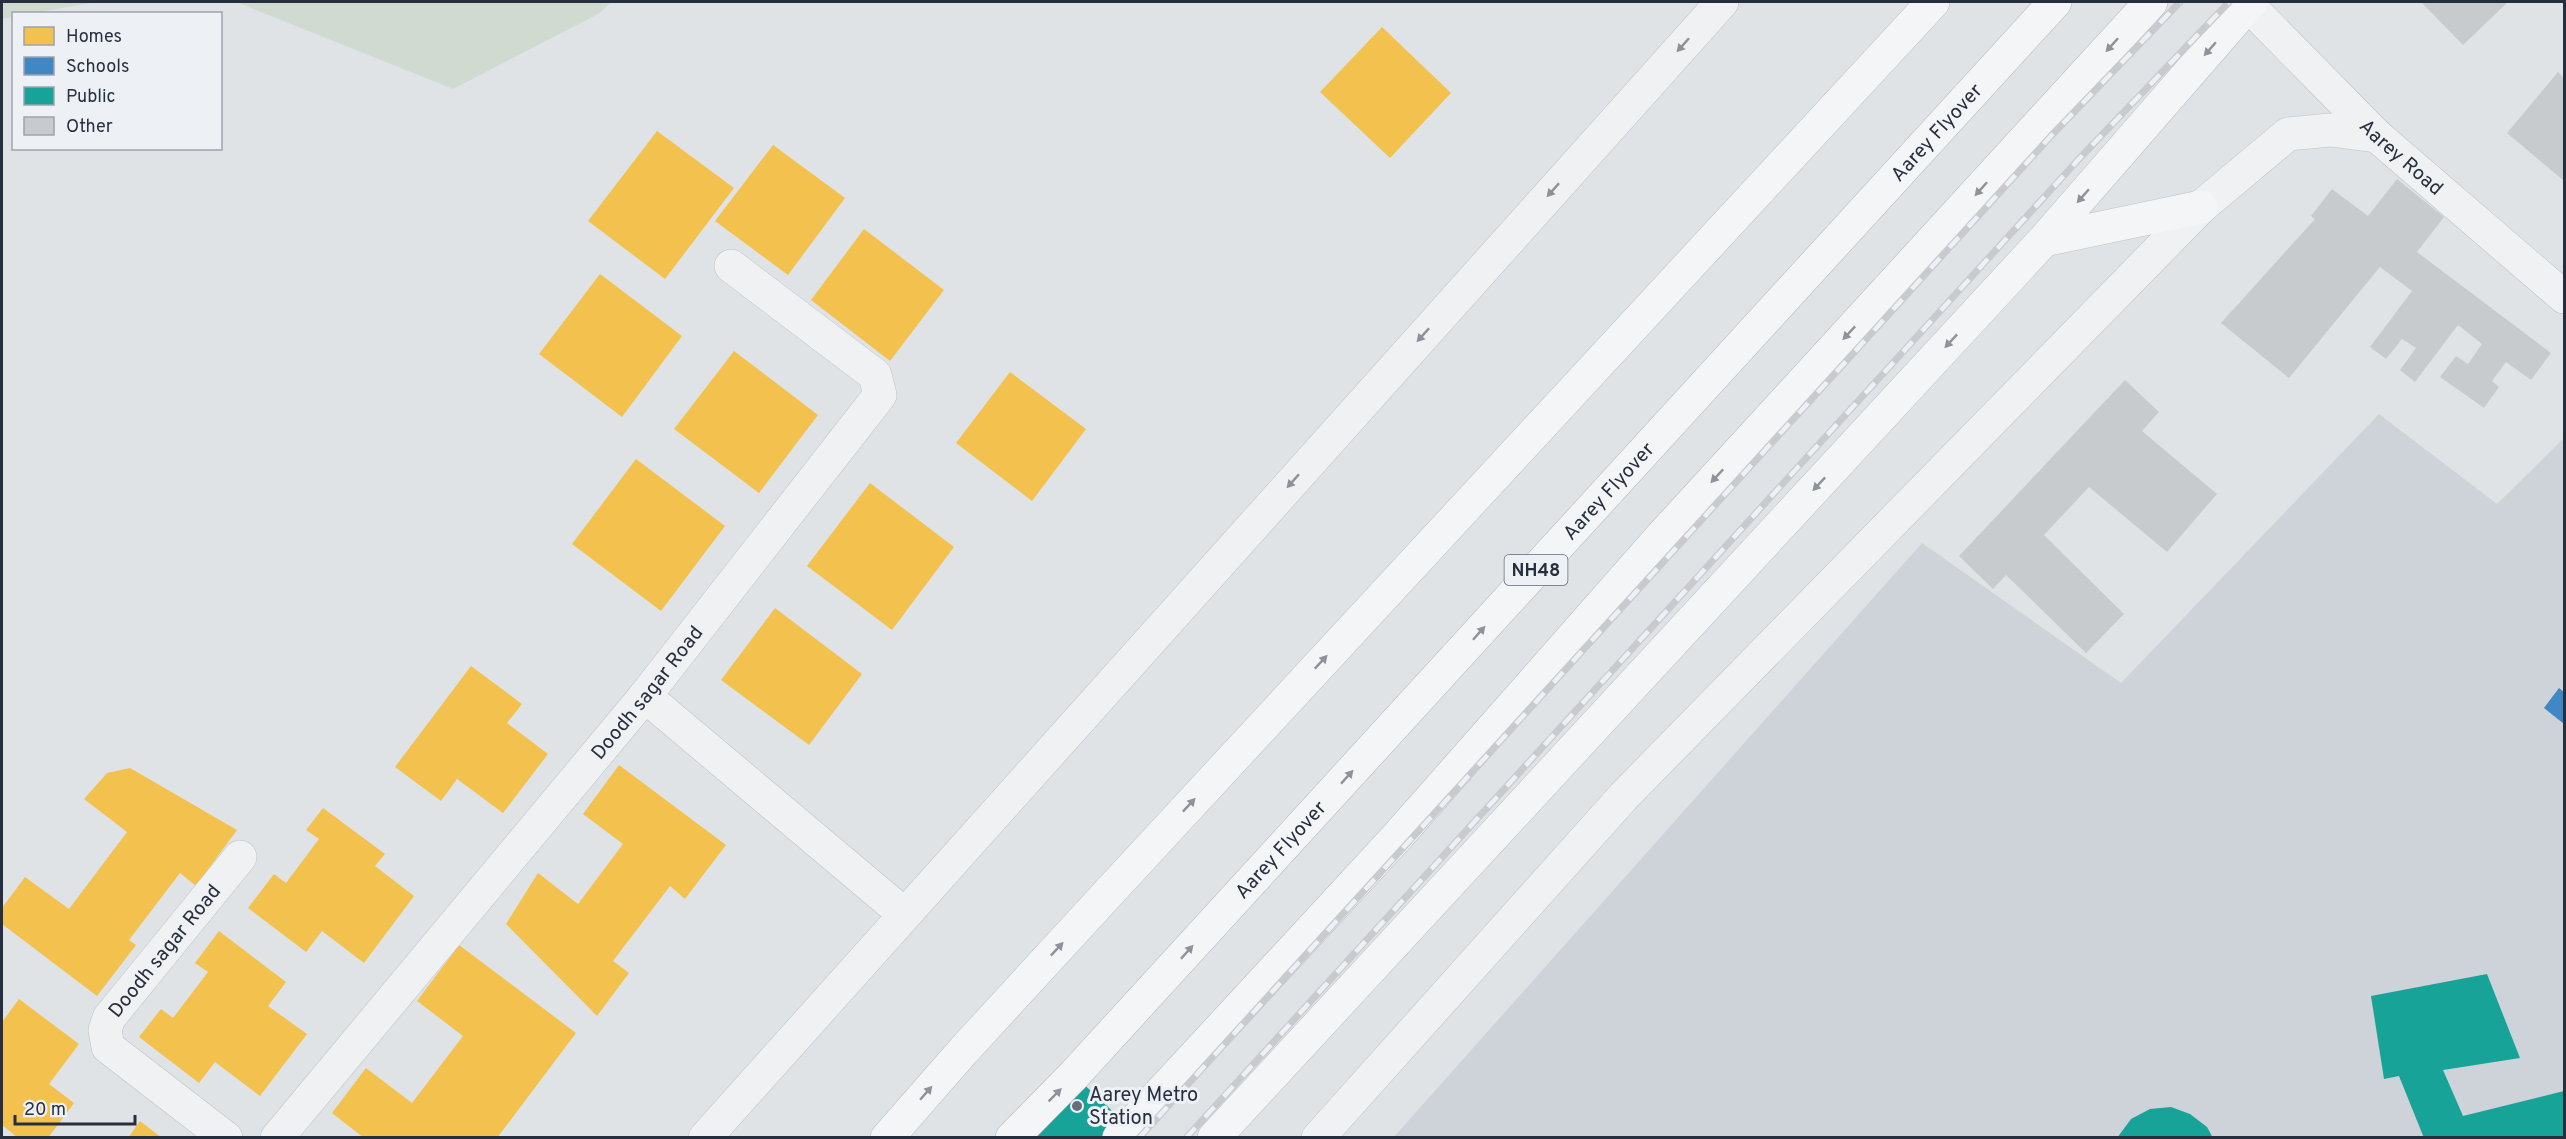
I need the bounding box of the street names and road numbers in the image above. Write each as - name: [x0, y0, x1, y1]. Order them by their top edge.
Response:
- street label: Aarey Flyover: [1886, 79, 1989, 188]
- street label: Aarey Road: [2353, 114, 2448, 202]
- street label: Aarey Flyover: [1558, 437, 1661, 547]
- road number: NH48: [1504, 555, 1568, 585]
- street label: Doodh sagar Road: [586, 621, 710, 766]
- street label: Aarey Flyover: [1230, 796, 1333, 905]
- street label: Doodh sagar Road: [103, 880, 228, 1024]

